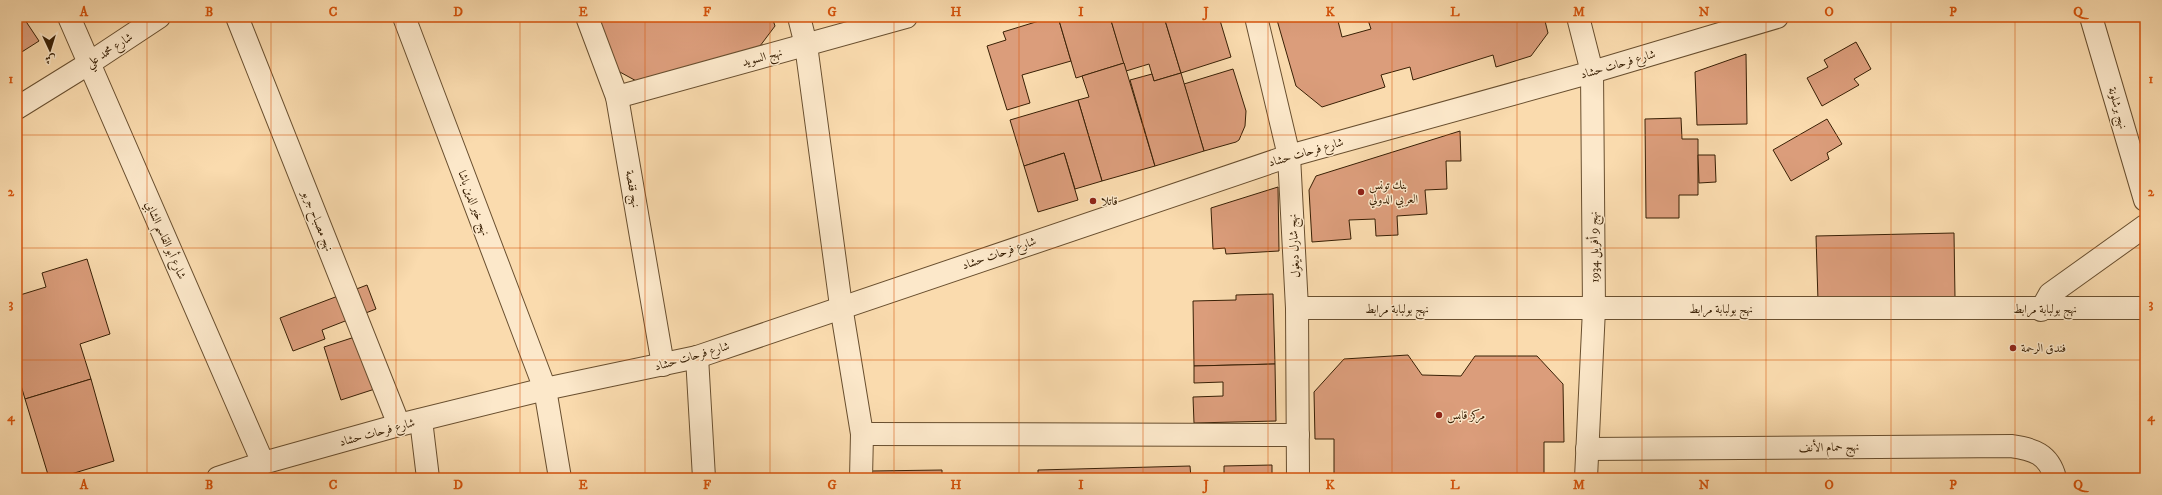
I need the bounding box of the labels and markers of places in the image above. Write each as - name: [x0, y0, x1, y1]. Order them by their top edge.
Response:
- place label: بنك تونس العربي الدولي: [1369, 178, 1419, 209]
- marker: بنك تونس العربي الدولي: [1356, 187, 1366, 197]
- place label: قاتلا: [1101, 194, 1118, 209]
- marker: قاتلا: [1088, 196, 1098, 206]
- place label: فندق الرحمة: [2021, 341, 2066, 356]
- marker: فندق الرحمة: [2008, 343, 2018, 353]
- place label: مركز قابس: [1447, 408, 1485, 424]
- marker: مركز قابس: [1434, 410, 1444, 420]

